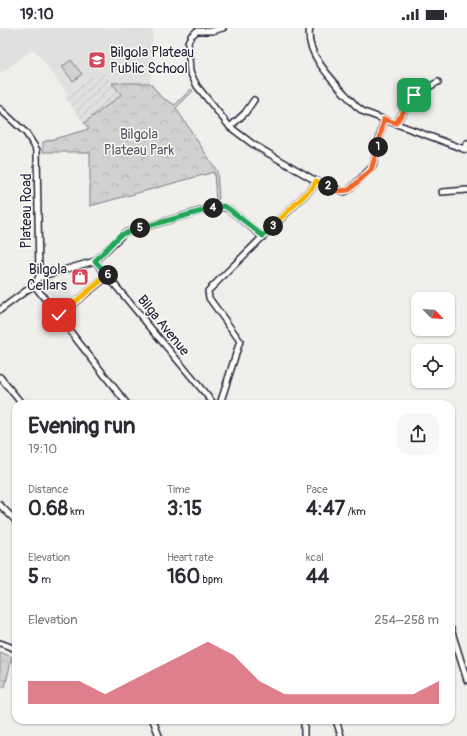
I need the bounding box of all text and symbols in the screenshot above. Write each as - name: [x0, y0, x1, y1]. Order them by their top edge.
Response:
- text: 19:10: [20, 5, 54, 24]
- place label: Bilgola Plateau Public School: [110, 44, 194, 77]
- school or university icon: Bilgola Plateau Public School: [87, 50, 107, 70]
- pin: [397, 78, 431, 112]
- icon: arrive: [403, 84, 425, 106]
- park label: Bilgola Plateau Park: [104, 126, 174, 159]
- pin: 1: [368, 137, 388, 157]
- text: 1: [376, 140, 380, 153]
- street label: Plateau Road: [18, 173, 35, 249]
- pin: 2: [318, 176, 338, 196]
- text: 2: [325, 179, 331, 192]
- pin: 4: [203, 198, 223, 218]
- text: 4: [210, 201, 216, 214]
- pin: 3: [263, 216, 283, 236]
- pin: 5: [130, 218, 150, 238]
- text: 3: [270, 219, 276, 232]
- text: 5: [137, 221, 143, 234]
- place label: Bilgola Cellars: [27, 261, 68, 294]
- pin: 6: [98, 265, 118, 285]
- shop icon: Bilgola Cellars: [70, 267, 90, 287]
- text: 6: [105, 268, 111, 281]
- street label: Bilga Avenue: [134, 291, 193, 359]
- north arrow: [411, 292, 455, 336]
- map controls: [411, 292, 455, 388]
- pin: [42, 298, 76, 332]
- icon: check: [48, 304, 70, 326]
- button: locate: [411, 344, 455, 388]
- text: Evening run: [28, 412, 136, 440]
- button: share: [397, 413, 439, 455]
- text: 19:10: [28, 441, 57, 457]
- text: Distance: [28, 483, 68, 496]
- text: Time: [167, 483, 190, 496]
- text: Pace: [306, 483, 328, 496]
- text: 0.68: [28, 496, 68, 521]
- text: 3:15: [167, 496, 202, 521]
- text: 4:47: [306, 496, 345, 521]
- text: km: [68, 505, 85, 518]
- text: /km: [345, 505, 366, 518]
- text: Elevation: [28, 551, 70, 564]
- text: Heart rate: [167, 551, 213, 564]
- text: kcal: [306, 551, 324, 564]
- text: 5: [28, 564, 39, 589]
- text: 160: [167, 564, 200, 589]
- text: 44: [306, 564, 329, 589]
- text: m: [39, 573, 51, 586]
- text: bpm: [200, 573, 223, 586]
- text: Elevation: [28, 612, 78, 628]
- text: 254–258 m: [374, 612, 439, 628]

